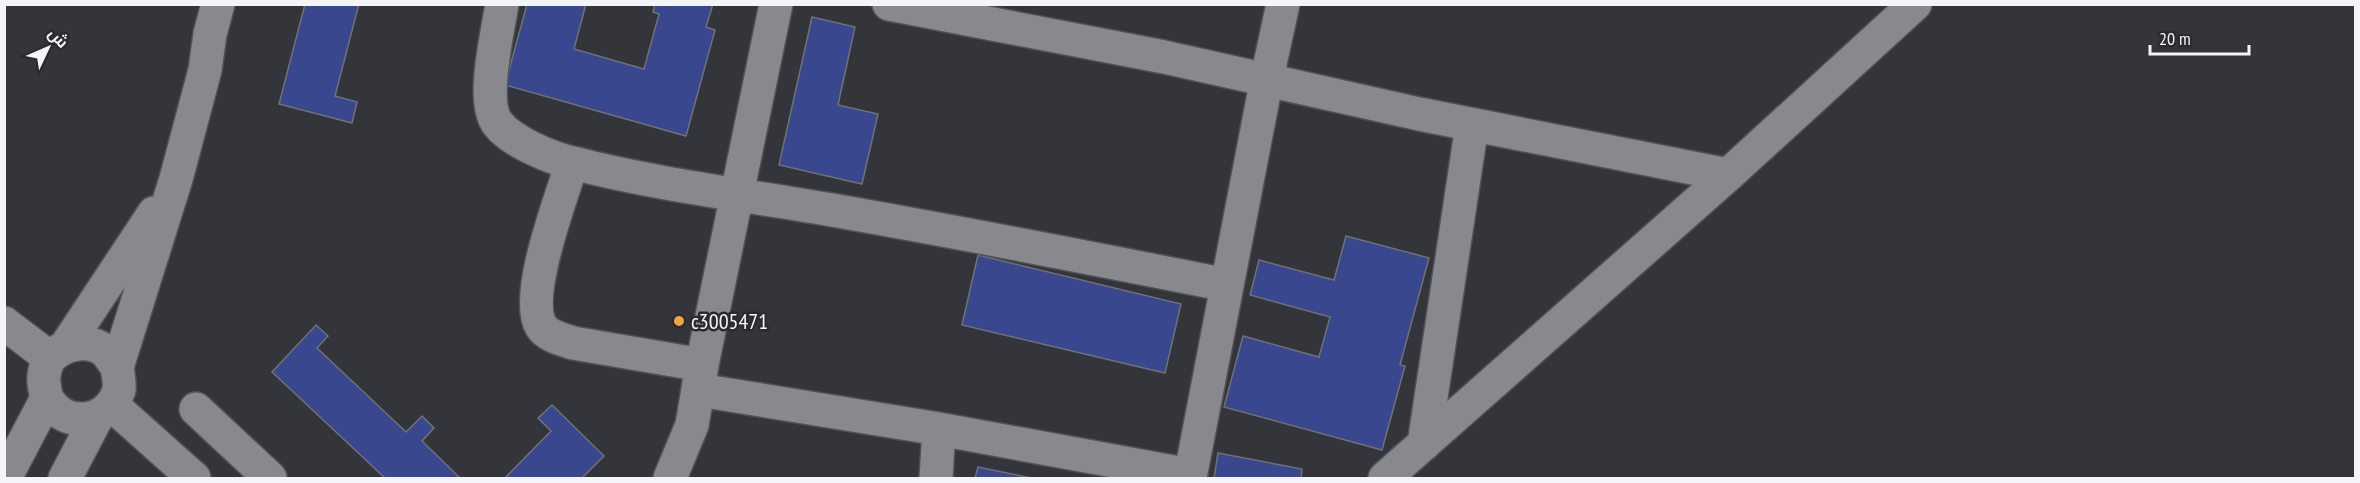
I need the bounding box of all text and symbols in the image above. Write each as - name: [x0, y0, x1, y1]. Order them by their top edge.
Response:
- north arrow: [18, 18, 78, 78]
- scale bar: [2150, 18, 2249, 56]
- text: ش: [44, 23, 73, 52]
- text: 20 m: [2159, 27, 2191, 50]
- place label: c3005471: [691, 307, 768, 335]
- marker: c3005471: [672, 314, 686, 328]

